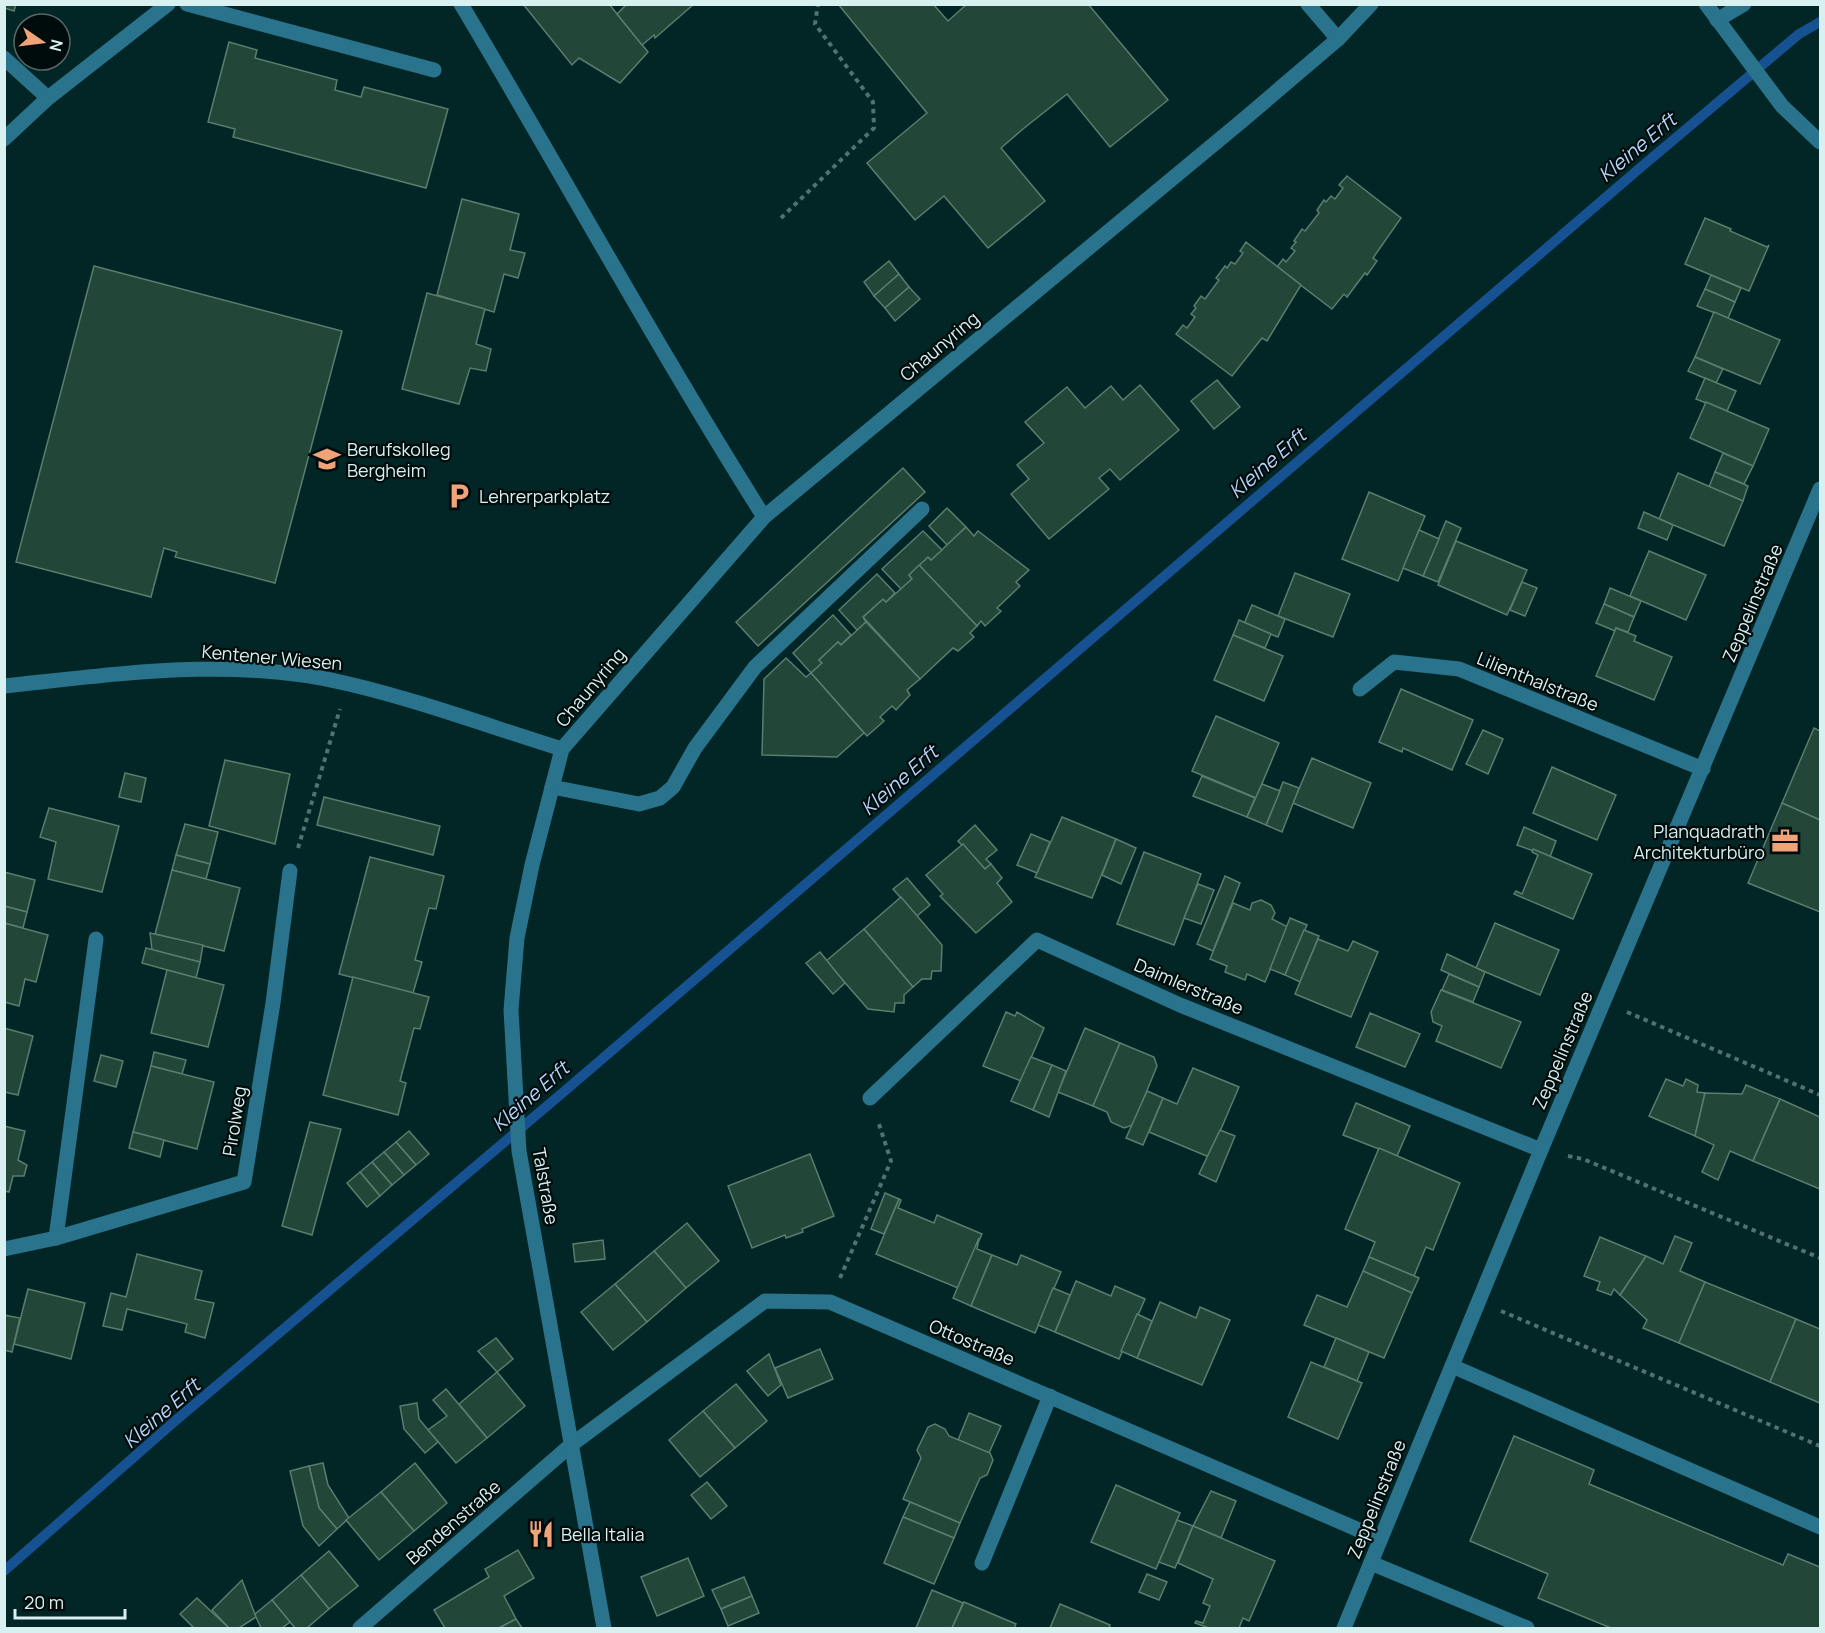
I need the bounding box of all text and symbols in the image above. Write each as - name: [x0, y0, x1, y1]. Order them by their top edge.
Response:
- north arrow: [12, 12, 72, 72]
- text: N: [44, 37, 69, 54]
- water label: Kleine Erft: [1592, 105, 1683, 188]
- street label: Chaunyring: [894, 306, 984, 386]
- water label: Kleine Erft: [1223, 421, 1313, 504]
- place label: Berufskolleg Bergheim: [347, 437, 451, 482]
- school or university icon: Berufskolleg Bergheim: [312, 444, 342, 474]
- parking icon: Lehrerparkplatz: [444, 481, 474, 511]
- place label: Lehrerparkplatz: [479, 484, 610, 508]
- street label: Zeppelinstraße: [1716, 540, 1788, 666]
- street label: Kentener Wiesen: [201, 639, 343, 675]
- street label: Chaunyring: [550, 642, 630, 732]
- street label: Lilienthalstraße: [1474, 646, 1602, 716]
- water label: Kleine Erft: [855, 738, 945, 821]
- place label: Planquadrath Architekturbüro: [1633, 819, 1765, 864]
- office icon: Planquadrath Architekturbüro: [1770, 826, 1800, 856]
- street label: Daimlerstraße: [1131, 952, 1247, 1020]
- street label: Zeppelinstraße: [1526, 987, 1598, 1113]
- water label: Kleine Erft: [486, 1054, 576, 1137]
- street label: Pirolweg: [217, 1084, 251, 1158]
- street label: Talstraße: [527, 1146, 565, 1226]
- street label: Ottostraße: [925, 1313, 1019, 1371]
- water label: Kleine Erft: [117, 1371, 207, 1454]
- street label: Zeppelinstraße: [1341, 1436, 1411, 1562]
- street label: Bendenstraße: [401, 1474, 505, 1570]
- restaurant icon: Bella Italia: [526, 1519, 556, 1549]
- place label: Bella Italia: [561, 1522, 644, 1546]
- scale bar: [15, 1582, 124, 1620]
- text: 20 m: [24, 1590, 64, 1614]

